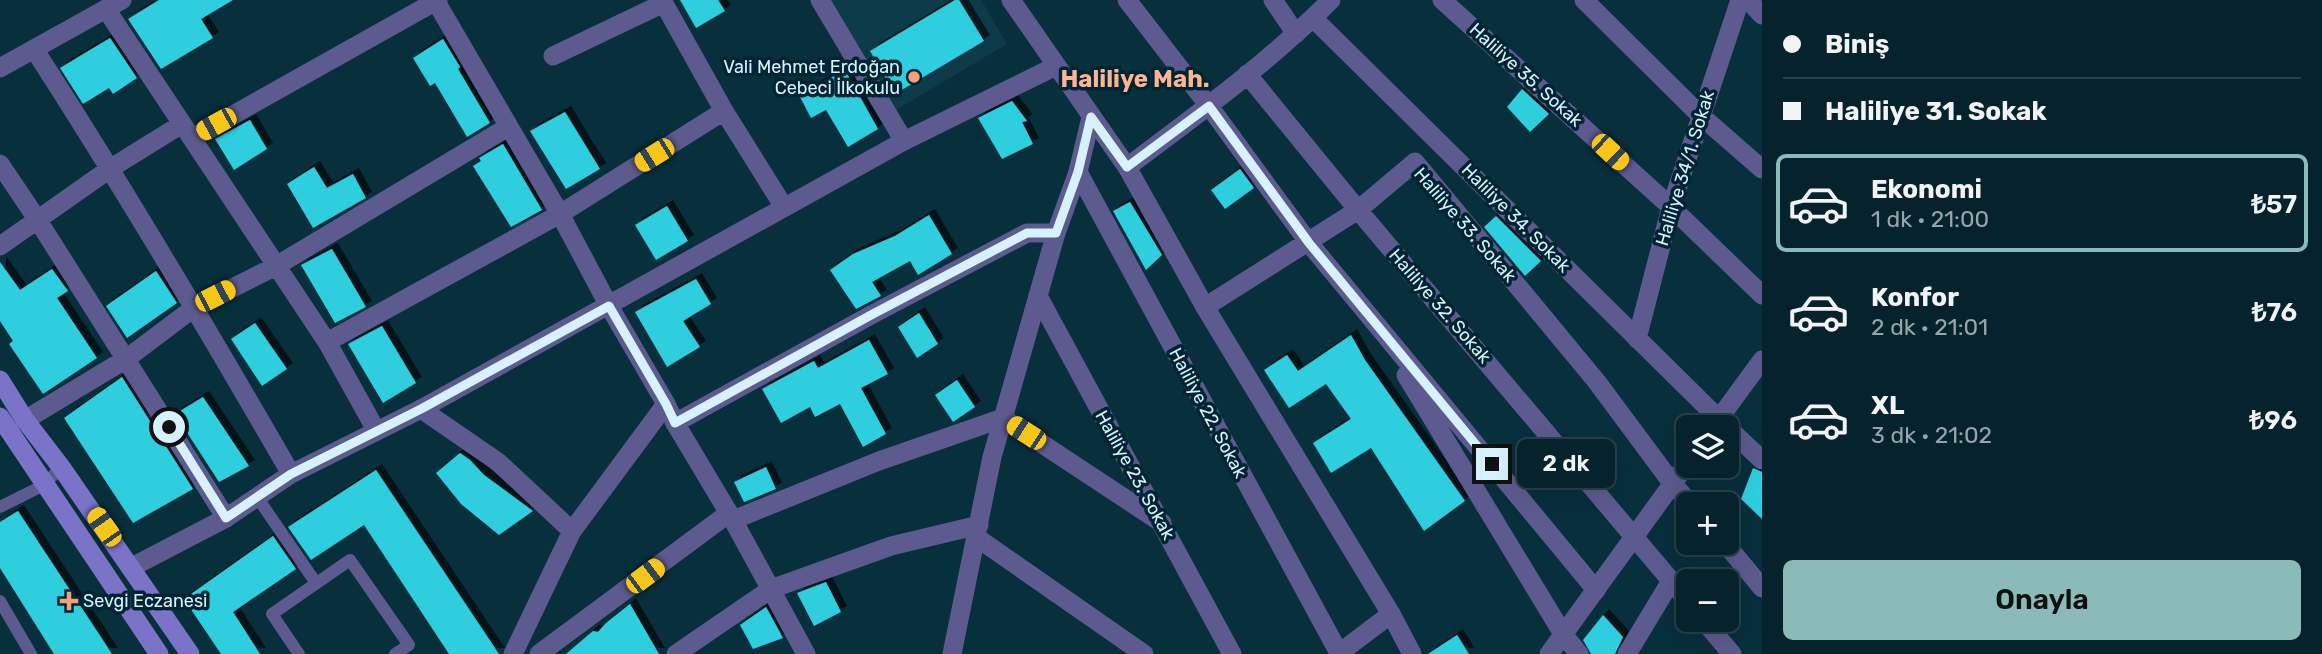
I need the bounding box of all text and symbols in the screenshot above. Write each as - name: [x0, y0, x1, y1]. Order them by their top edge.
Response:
- street label: Haliliye 35. Sokak: [1465, 18, 1588, 132]
- text: Biniş: [1825, 29, 1889, 60]
- place label: Vali Mehmet Erdoğan Cebeci İlkokulu: [723, 56, 900, 99]
- district label: Haliliye Mah.: [1060, 65, 1210, 93]
- marker: Vali Mehmet Erdoğan Cebeci İlkokulu: [906, 69, 922, 85]
- street label: Haliliye 34/1. Sokak: [1651, 87, 1719, 248]
- text: Haliliye 31. Sokak: [1825, 96, 2047, 127]
- car: [193, 105, 240, 143]
- car: [1588, 130, 1633, 174]
- car: [631, 135, 678, 175]
- street label: Haliliye 34. Sokak: [1457, 159, 1575, 277]
- street label: Haliliye 33. Sokak: [1409, 163, 1521, 287]
- icon: car: [1787, 172, 1850, 235]
- text: Ekonomi: [1871, 174, 1982, 205]
- text: ₺57: [2251, 189, 2297, 220]
- text: 1 dk · 21:00: [1871, 205, 1989, 233]
- street label: Haliliye 32. Sokak: [1384, 244, 1496, 368]
- car: [192, 277, 239, 315]
- icon: car: [1787, 280, 1850, 343]
- text: Konfor: [1871, 282, 1959, 313]
- text: ₺76: [2252, 297, 2297, 328]
- text: 2 dk · 21:01: [1871, 313, 1988, 341]
- street label: Haliliye 22. Sokak: [1164, 344, 1252, 482]
- icon: car: [1787, 388, 1850, 451]
- text: XL: [1871, 390, 1904, 421]
- text: ₺96: [2249, 405, 2297, 436]
- street label: Haliliye 23. Sokak: [1090, 406, 1180, 544]
- route start: [153, 411, 185, 443]
- car: [1003, 413, 1050, 453]
- map controls: [1676, 415, 1739, 632]
- button: layers: [1676, 415, 1739, 478]
- text: 3 dk · 21:02: [1871, 421, 1992, 449]
- callout: 2 dk: [1516, 440, 1614, 489]
- route end: [1476, 448, 1508, 480]
- text: 2 dk: [1542, 449, 1590, 477]
- button: +: [1676, 492, 1739, 555]
- car: [84, 504, 125, 550]
- car: [622, 555, 669, 597]
- button: Onayla: [1783, 560, 2301, 640]
- button: −: [1676, 569, 1739, 632]
- place label: Sevgi Eczanesi: [83, 590, 207, 612]
- marker: Sevgi Eczanesi: [61, 593, 77, 609]

